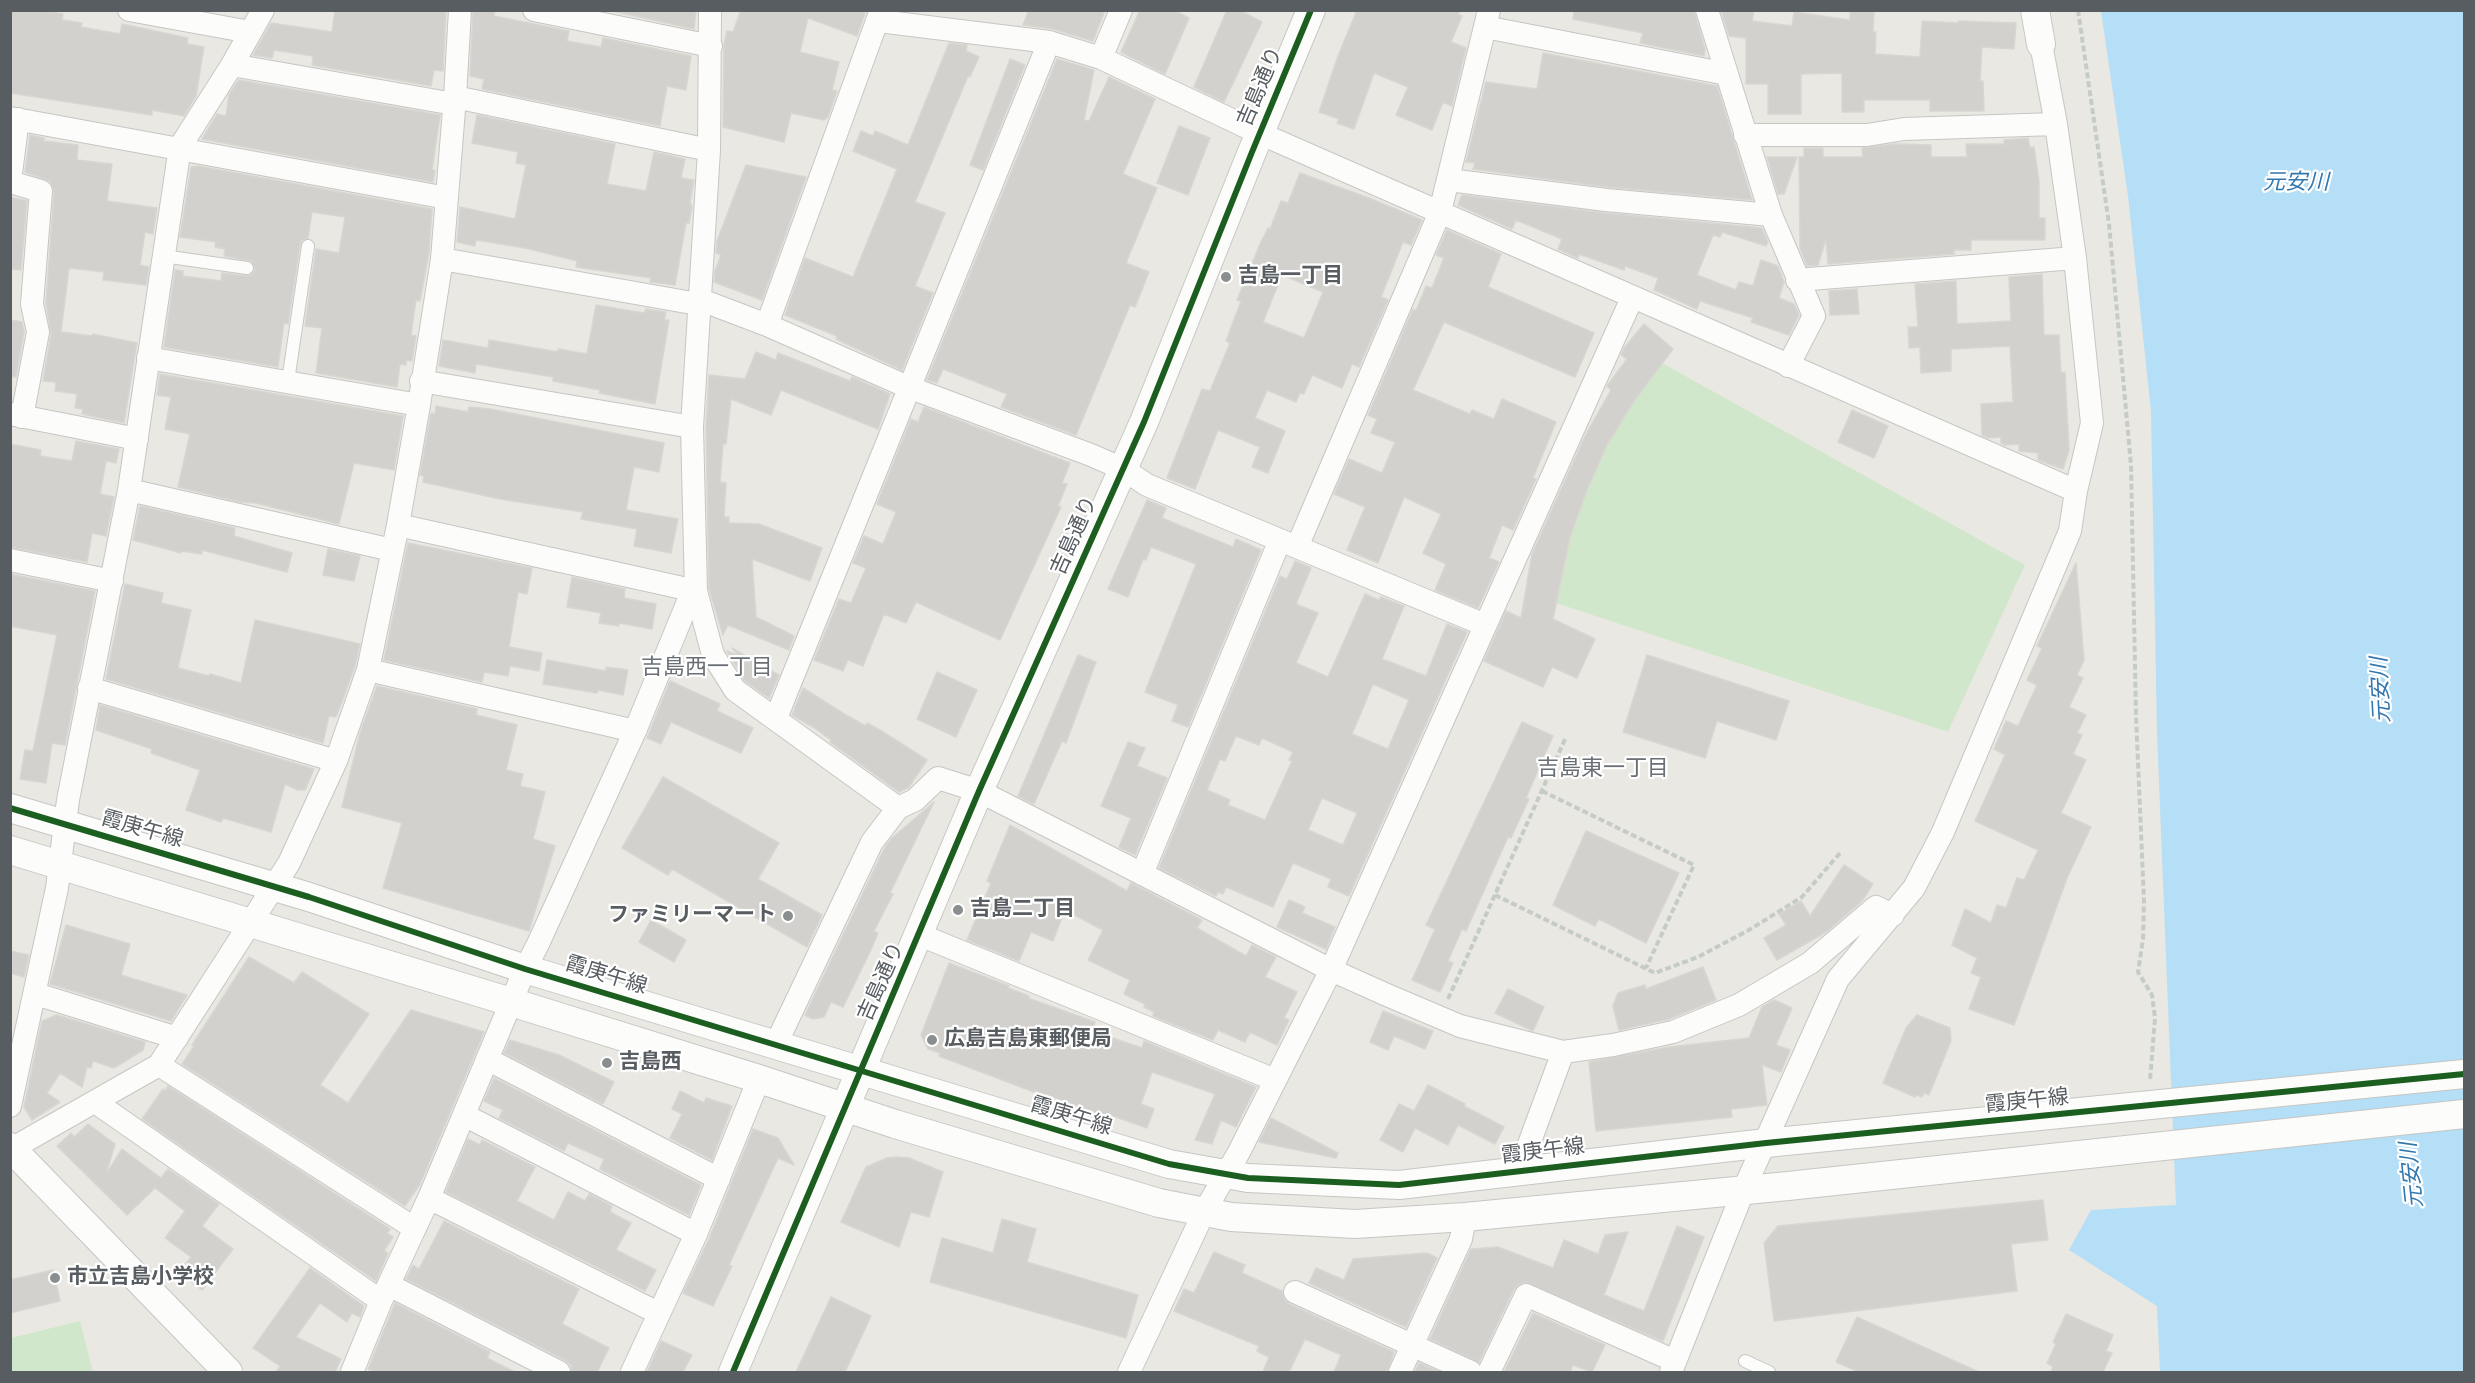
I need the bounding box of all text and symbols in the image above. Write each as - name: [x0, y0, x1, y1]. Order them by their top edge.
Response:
- street label: 吉島通り: [1233, 43, 1289, 131]
- water label: 元安川: [2263, 170, 2329, 196]
- place label: 吉島一丁目: [1238, 264, 1343, 290]
- marker: 吉島一丁目: [1219, 270, 1233, 284]
- street label: 吉島通り: [1046, 493, 1104, 579]
- district label: 吉島西一丁目: [641, 655, 773, 681]
- water label: 元安川: [2367, 656, 2397, 724]
- district label: 吉島東一丁目: [1537, 756, 1669, 782]
- street label: 霞庚午線: [98, 806, 186, 854]
- place label: 吉島二丁目: [970, 897, 1075, 923]
- place label: ファミリーマート: [608, 903, 776, 929]
- marker: 吉島二丁目: [951, 903, 965, 917]
- marker: ファミリーマート: [781, 909, 795, 923]
- street label: 吉島通り: [853, 939, 911, 1025]
- street label: 霞庚午線: [562, 952, 650, 1000]
- place label: 広島吉島東郵便局: [944, 1027, 1112, 1053]
- marker: 広島吉島東郵便局: [925, 1033, 939, 1047]
- place label: 吉島西: [619, 1050, 682, 1076]
- marker: 吉島西: [600, 1056, 614, 1070]
- street label: 霞庚午線: [1984, 1085, 2070, 1119]
- street label: 霞庚午線: [1027, 1093, 1115, 1141]
- street label: 霞庚午線: [1500, 1134, 1586, 1170]
- water label: 元安川: [2396, 1141, 2430, 1209]
- place label: 市立吉島小学校: [67, 1265, 214, 1291]
- marker: 市立吉島小学校: [48, 1271, 62, 1285]

